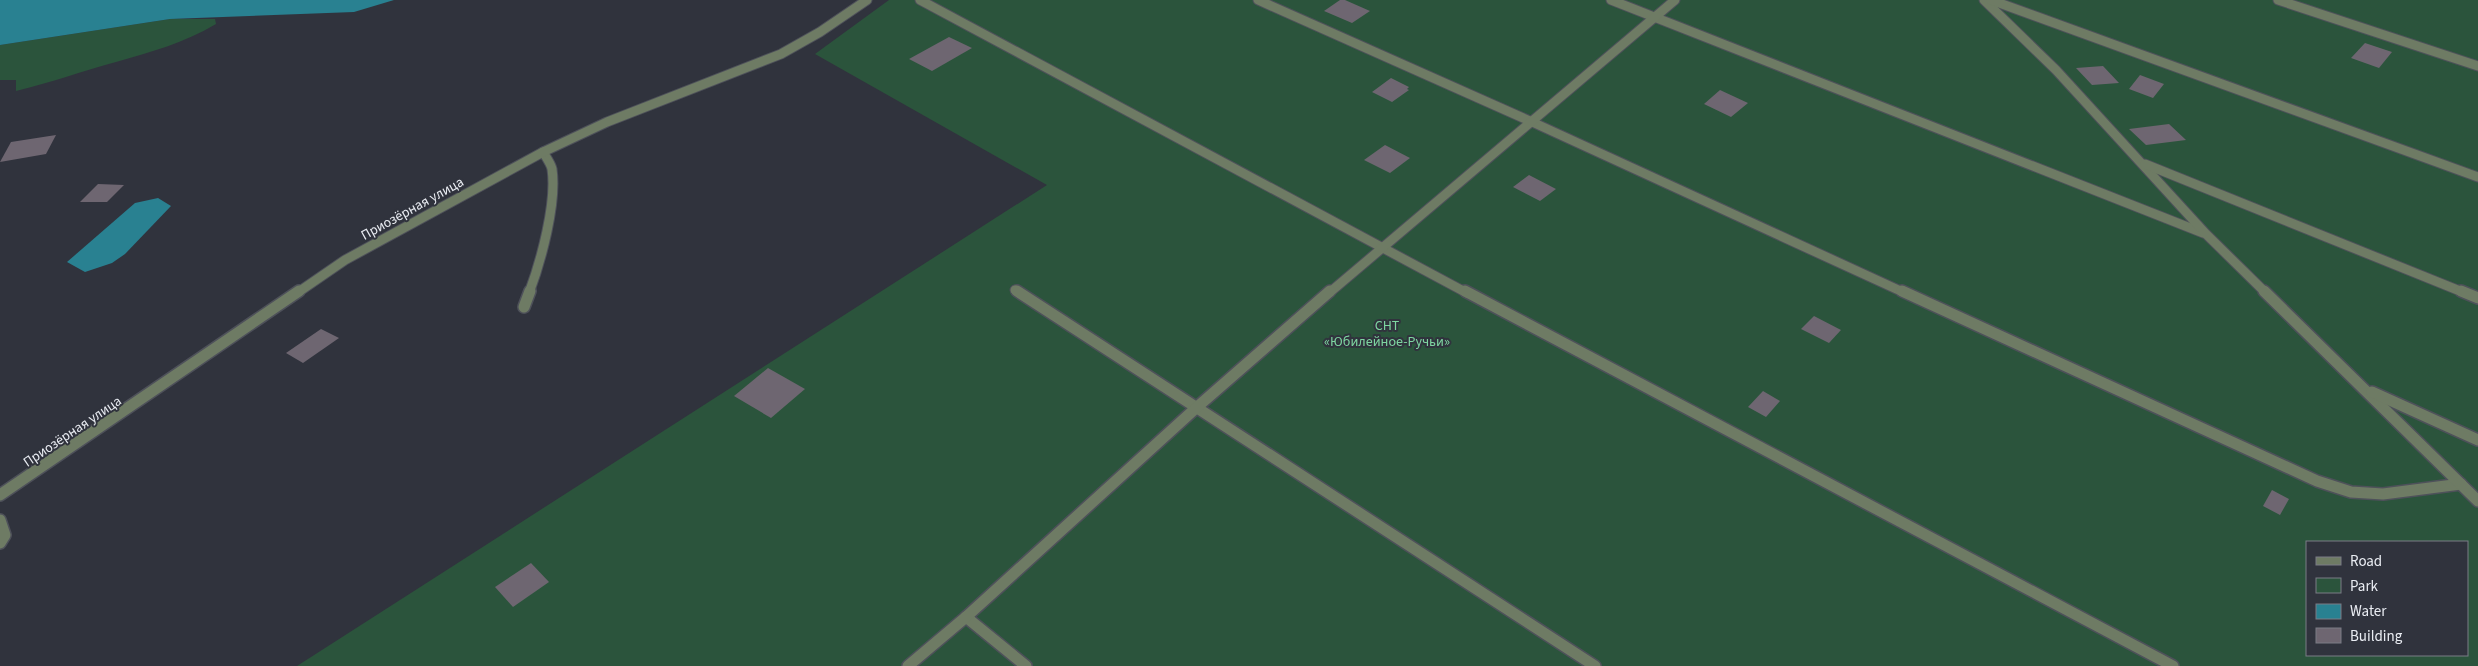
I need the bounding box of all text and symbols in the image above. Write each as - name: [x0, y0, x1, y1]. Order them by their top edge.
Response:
- street label: Приозёрная улица: [357, 172, 468, 245]
- park label: СНТ «Юбилейное-Ручьи»: [1324, 316, 1450, 352]
- street label: Приозёрная улица: [19, 391, 126, 472]
- legend: [2306, 541, 2468, 656]
- text: Road: [2350, 551, 2382, 572]
- text: Park: [2350, 576, 2379, 597]
- text: Water: [2350, 601, 2387, 622]
- text: Building: [2350, 626, 2403, 647]

